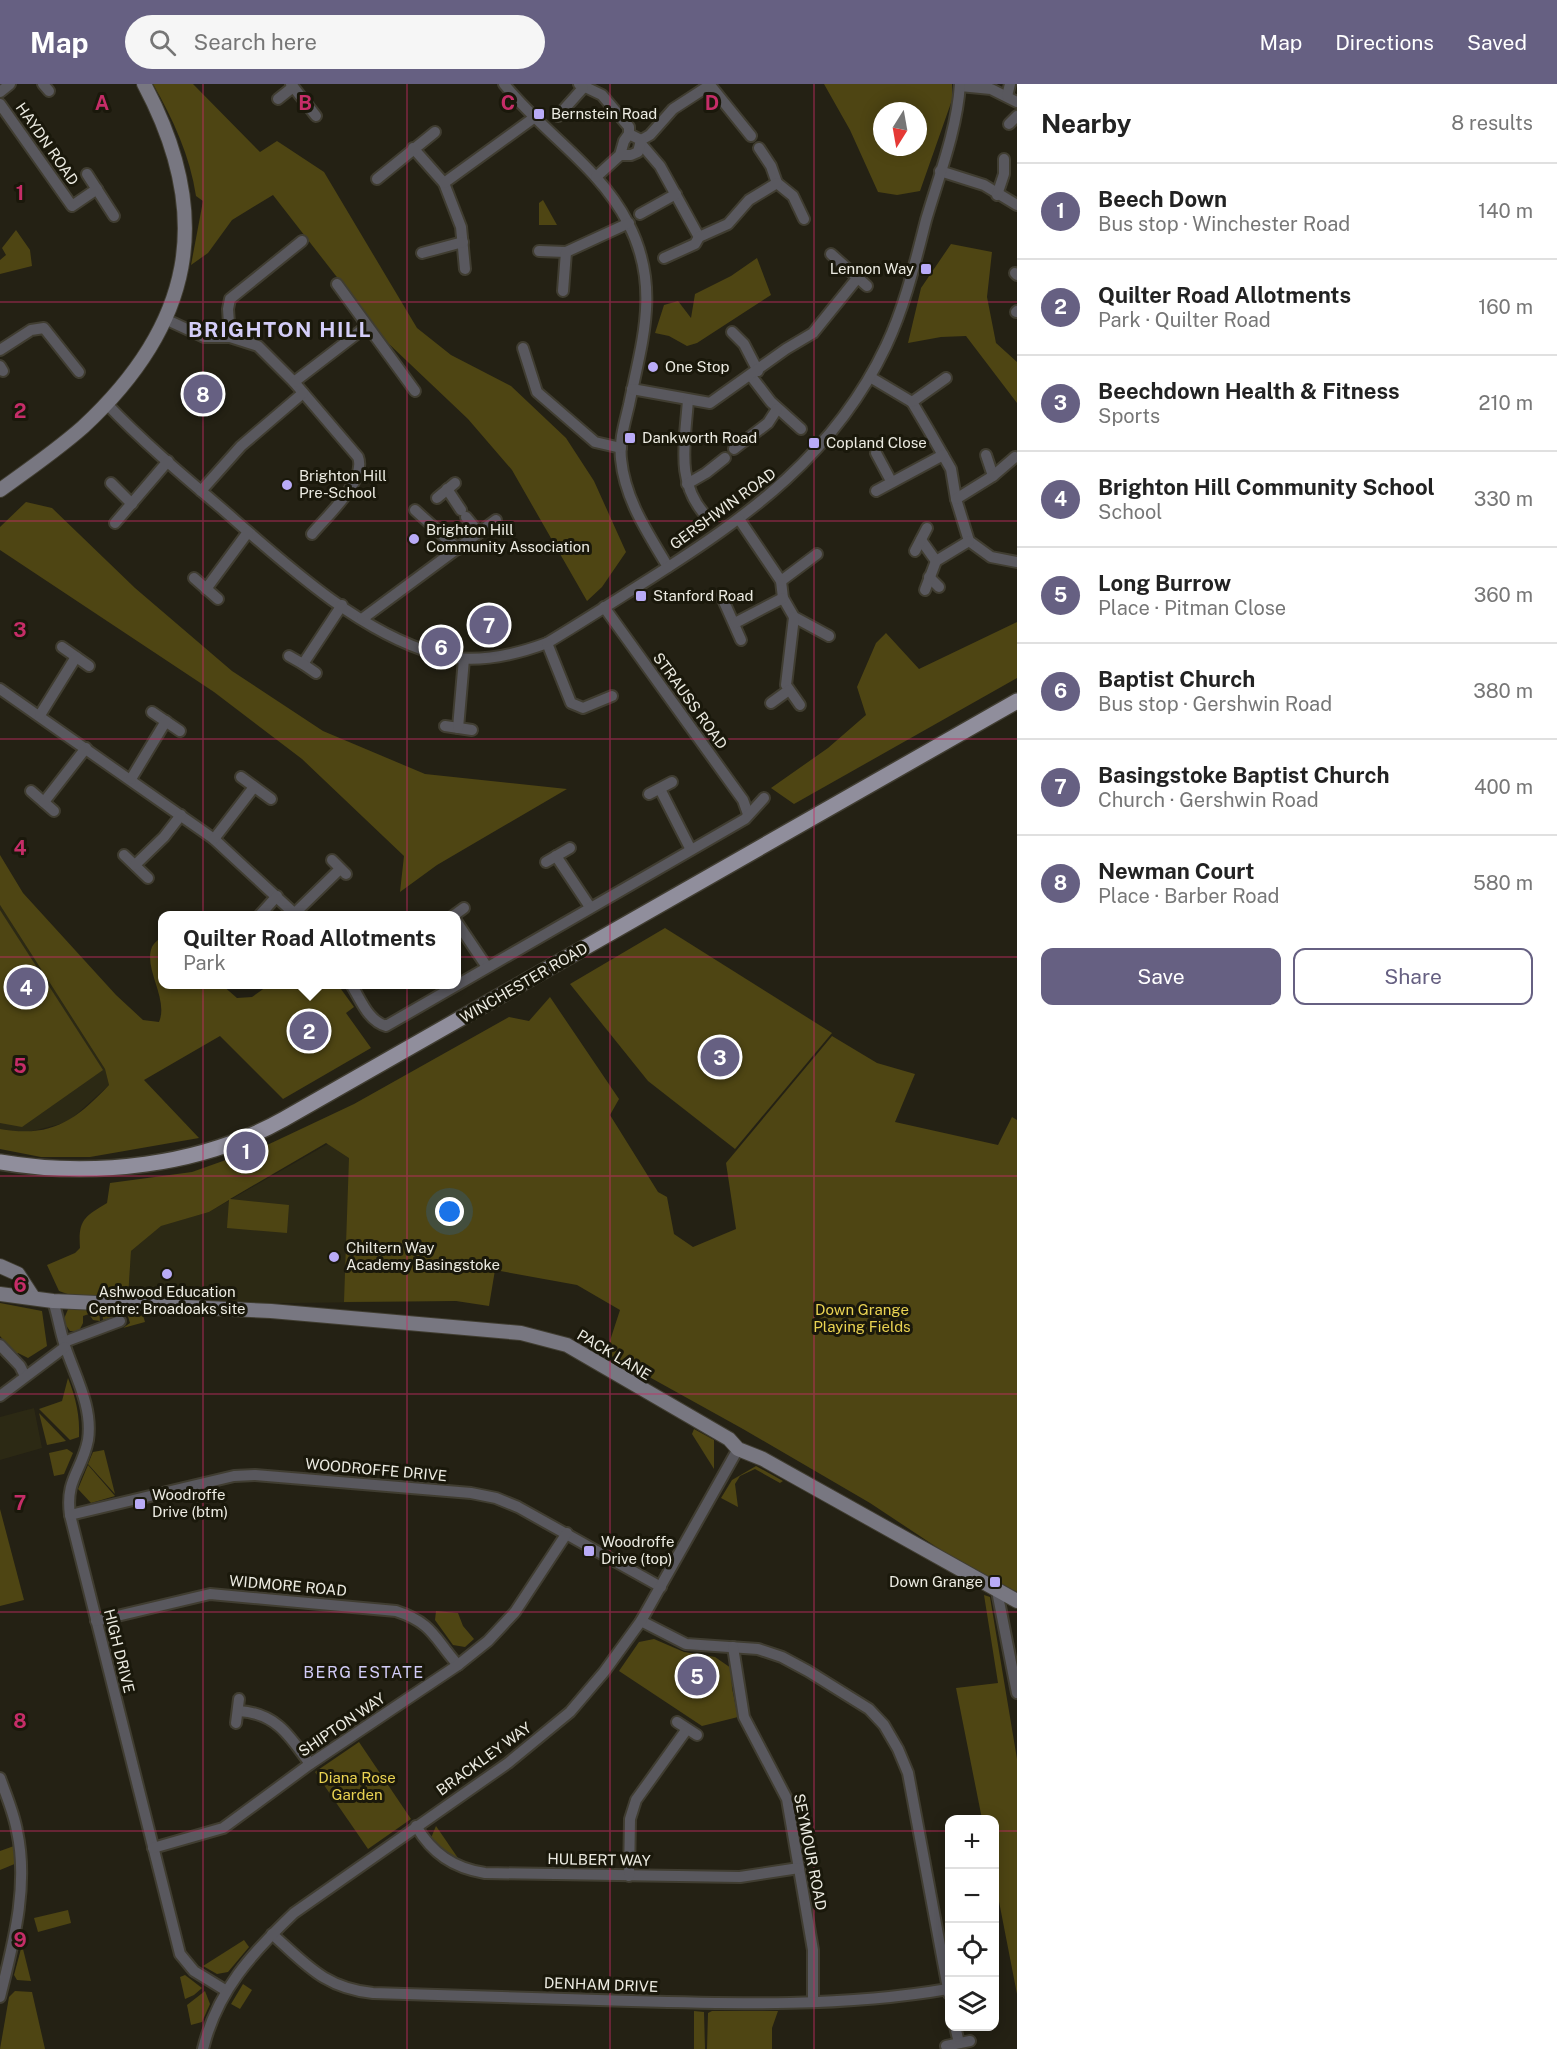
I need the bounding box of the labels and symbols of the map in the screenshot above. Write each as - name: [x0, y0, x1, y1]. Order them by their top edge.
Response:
- text: A: [95, 91, 109, 115]
- text: B: [298, 91, 312, 115]
- text: C: [501, 91, 515, 115]
- text: D: [705, 91, 719, 115]
- street label: HAYDN ROAD: [13, 99, 82, 188]
- north arrow: [873, 102, 927, 156]
- place label: Bernstein Road: [551, 105, 657, 122]
- marker: Bernstein Road: [532, 107, 546, 121]
- text: 1: [16, 181, 24, 205]
- place label: Lennon Way: [830, 260, 914, 277]
- marker: Lennon Way: [919, 262, 933, 276]
- district label: BRIGHTON HILL: [188, 317, 372, 342]
- place label: One Stop: [665, 358, 729, 375]
- marker: One Stop: [646, 360, 660, 374]
- pin: 8: [184, 372, 222, 416]
- text: 2: [14, 399, 26, 423]
- place label: Dankworth Road: [642, 429, 757, 446]
- marker: Dankworth Road: [623, 431, 637, 445]
- place label: Copland Close: [826, 434, 927, 451]
- marker: Copland Close: [807, 436, 821, 450]
- street label: GERSHWIN ROAD: [666, 464, 779, 553]
- place label: Brighton Hill Pre-School: [299, 467, 387, 501]
- marker: Brighton Hill Pre-School: [280, 478, 294, 492]
- place label: Brighton Hill Community Association: [426, 521, 590, 555]
- marker: Brighton Hill Community Association: [407, 532, 421, 546]
- place label: Stanford Road: [653, 587, 753, 604]
- marker: Stanford Road: [634, 589, 648, 603]
- pin: 7: [470, 602, 508, 648]
- text: 3: [13, 618, 27, 642]
- pin: 6: [422, 624, 460, 670]
- street label: STRAUSS ROAD: [650, 649, 731, 752]
- text: 4: [13, 836, 27, 860]
- street label: WINCHESTER ROAD: [457, 939, 591, 1026]
- pin: 4: [6, 964, 46, 1010]
- pin: 2: [290, 1008, 328, 1054]
- pin: 3: [700, 1034, 740, 1080]
- text: 5: [13, 1054, 27, 1078]
- pin: 1: [226, 1128, 266, 1174]
- your location: [435, 1197, 464, 1226]
- place label: Chiltern Way Academy Basingstoke: [346, 1239, 500, 1273]
- marker: Chiltern Way Academy Basingstoke: [327, 1250, 341, 1264]
- marker: Ashwood Education Centre: Broadoaks site: [160, 1267, 174, 1281]
- text: 6: [13, 1273, 27, 1297]
- place label: Ashwood Education Centre: Broadoaks site: [88, 1283, 246, 1317]
- park label: Down Grange Playing Fields: [813, 1301, 911, 1335]
- street label: PACK LANE: [574, 1326, 654, 1383]
- street label: WOODROFFE DRIVE: [304, 1455, 448, 1484]
- place label: Woodroffe Drive (btm): [152, 1486, 228, 1520]
- text: 7: [14, 1491, 26, 1515]
- marker: Woodroffe Drive (btm): [133, 1497, 147, 1511]
- place label: Woodroffe Drive (top): [601, 1533, 674, 1567]
- marker: Woodroffe Drive (top): [582, 1544, 596, 1558]
- street label: WIDMORE ROAD: [229, 1572, 347, 1599]
- place label: Down Grange: [889, 1573, 983, 1590]
- marker: Down Grange: [988, 1575, 1002, 1589]
- street label: HIGH DRIVE: [101, 1607, 138, 1695]
- pin: 5: [678, 1654, 716, 1698]
- district label: BERG ESTATE: [303, 1663, 425, 1682]
- street label: SHIPTON WAY: [295, 1689, 388, 1760]
- text: 8: [13, 1709, 27, 1733]
- street label: BRACKLEY WAY: [433, 1719, 534, 1799]
- park label: Diana Rose Garden: [318, 1769, 396, 1803]
- street label: SEYMOUR ROAD: [791, 1792, 830, 1912]
- street label: HULBERT WAY: [547, 1850, 651, 1869]
- text: 9: [13, 1928, 27, 1952]
- street label: DENHAM DRIVE: [544, 1974, 658, 1995]

